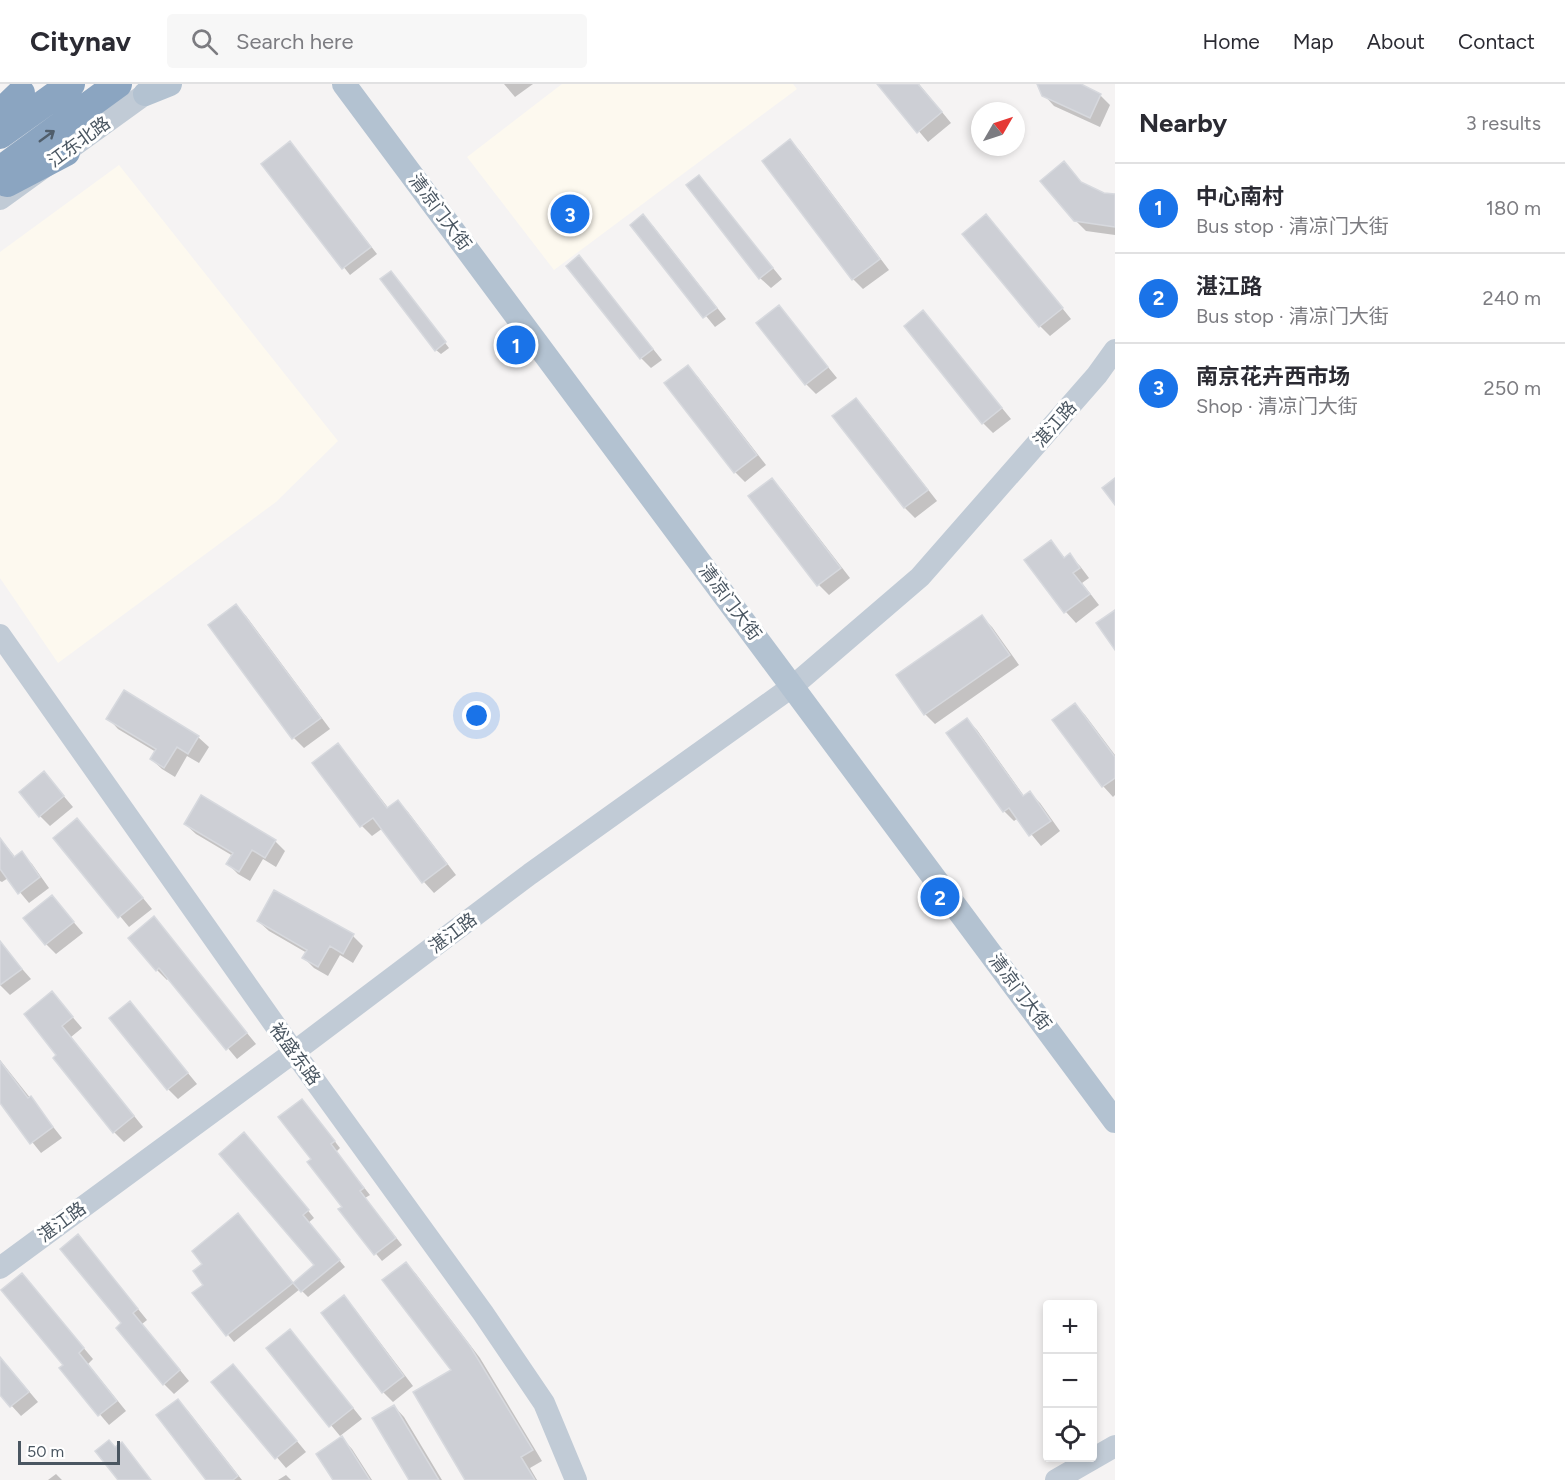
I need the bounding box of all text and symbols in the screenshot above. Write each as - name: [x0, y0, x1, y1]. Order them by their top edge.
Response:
- search box: [167, 14, 587, 68]
- text: Citynav: [30, 24, 131, 58]
- icon: search: [188, 25, 221, 58]
- text: Search here: [236, 28, 354, 55]
- text: Home: [1203, 29, 1260, 54]
- text: Map: [1293, 29, 1334, 54]
- text: About: [1367, 29, 1425, 54]
- text: Contact: [1458, 29, 1535, 54]
- north arrow: [971, 102, 1025, 156]
- text: Nearby: [1139, 107, 1227, 139]
- text: 3 results: [1466, 111, 1541, 135]
- street label: 江东北路: [43, 112, 115, 172]
- one-way arrow: [39, 129, 55, 142]
- street label: 清凉门大街: [404, 169, 476, 255]
- text: 中心南村: [1196, 183, 1284, 210]
- pin: 3: [550, 192, 590, 236]
- text: 1: [1154, 196, 1163, 220]
- text: 180 m: [1486, 196, 1541, 220]
- text: Bus stop · 清凉门大街: [1196, 214, 1389, 238]
- text: 湛江路: [1196, 273, 1262, 300]
- text: 2: [1153, 286, 1164, 310]
- text: 240 m: [1483, 286, 1541, 310]
- text: Bus stop · 清凉门大街: [1196, 304, 1389, 328]
- pin: 1: [496, 322, 536, 368]
- text: 南京花卉西市场: [1196, 363, 1350, 390]
- text: 3: [1153, 376, 1164, 400]
- text: 250 m: [1484, 376, 1541, 400]
- text: Shop · 清凉门大街: [1196, 394, 1358, 418]
- street label: 湛江路: [1029, 396, 1081, 452]
- street label: 清凉门大街: [694, 559, 766, 645]
- your location: [462, 701, 491, 730]
- pin: 2: [920, 874, 960, 920]
- street label: 湛江路: [425, 908, 481, 958]
- street label: 清凉门大街: [984, 949, 1056, 1035]
- street label: 裕盛东路: [265, 1018, 325, 1090]
- street label: 湛江路: [34, 1197, 90, 1247]
- map controls: [1043, 1300, 1097, 1462]
- button: +: [1043, 1300, 1097, 1354]
- button: −: [1043, 1354, 1097, 1408]
- button: locate: [1043, 1408, 1097, 1462]
- scale bar: [18, 1438, 120, 1466]
- text: 50 m: [27, 1442, 64, 1461]

